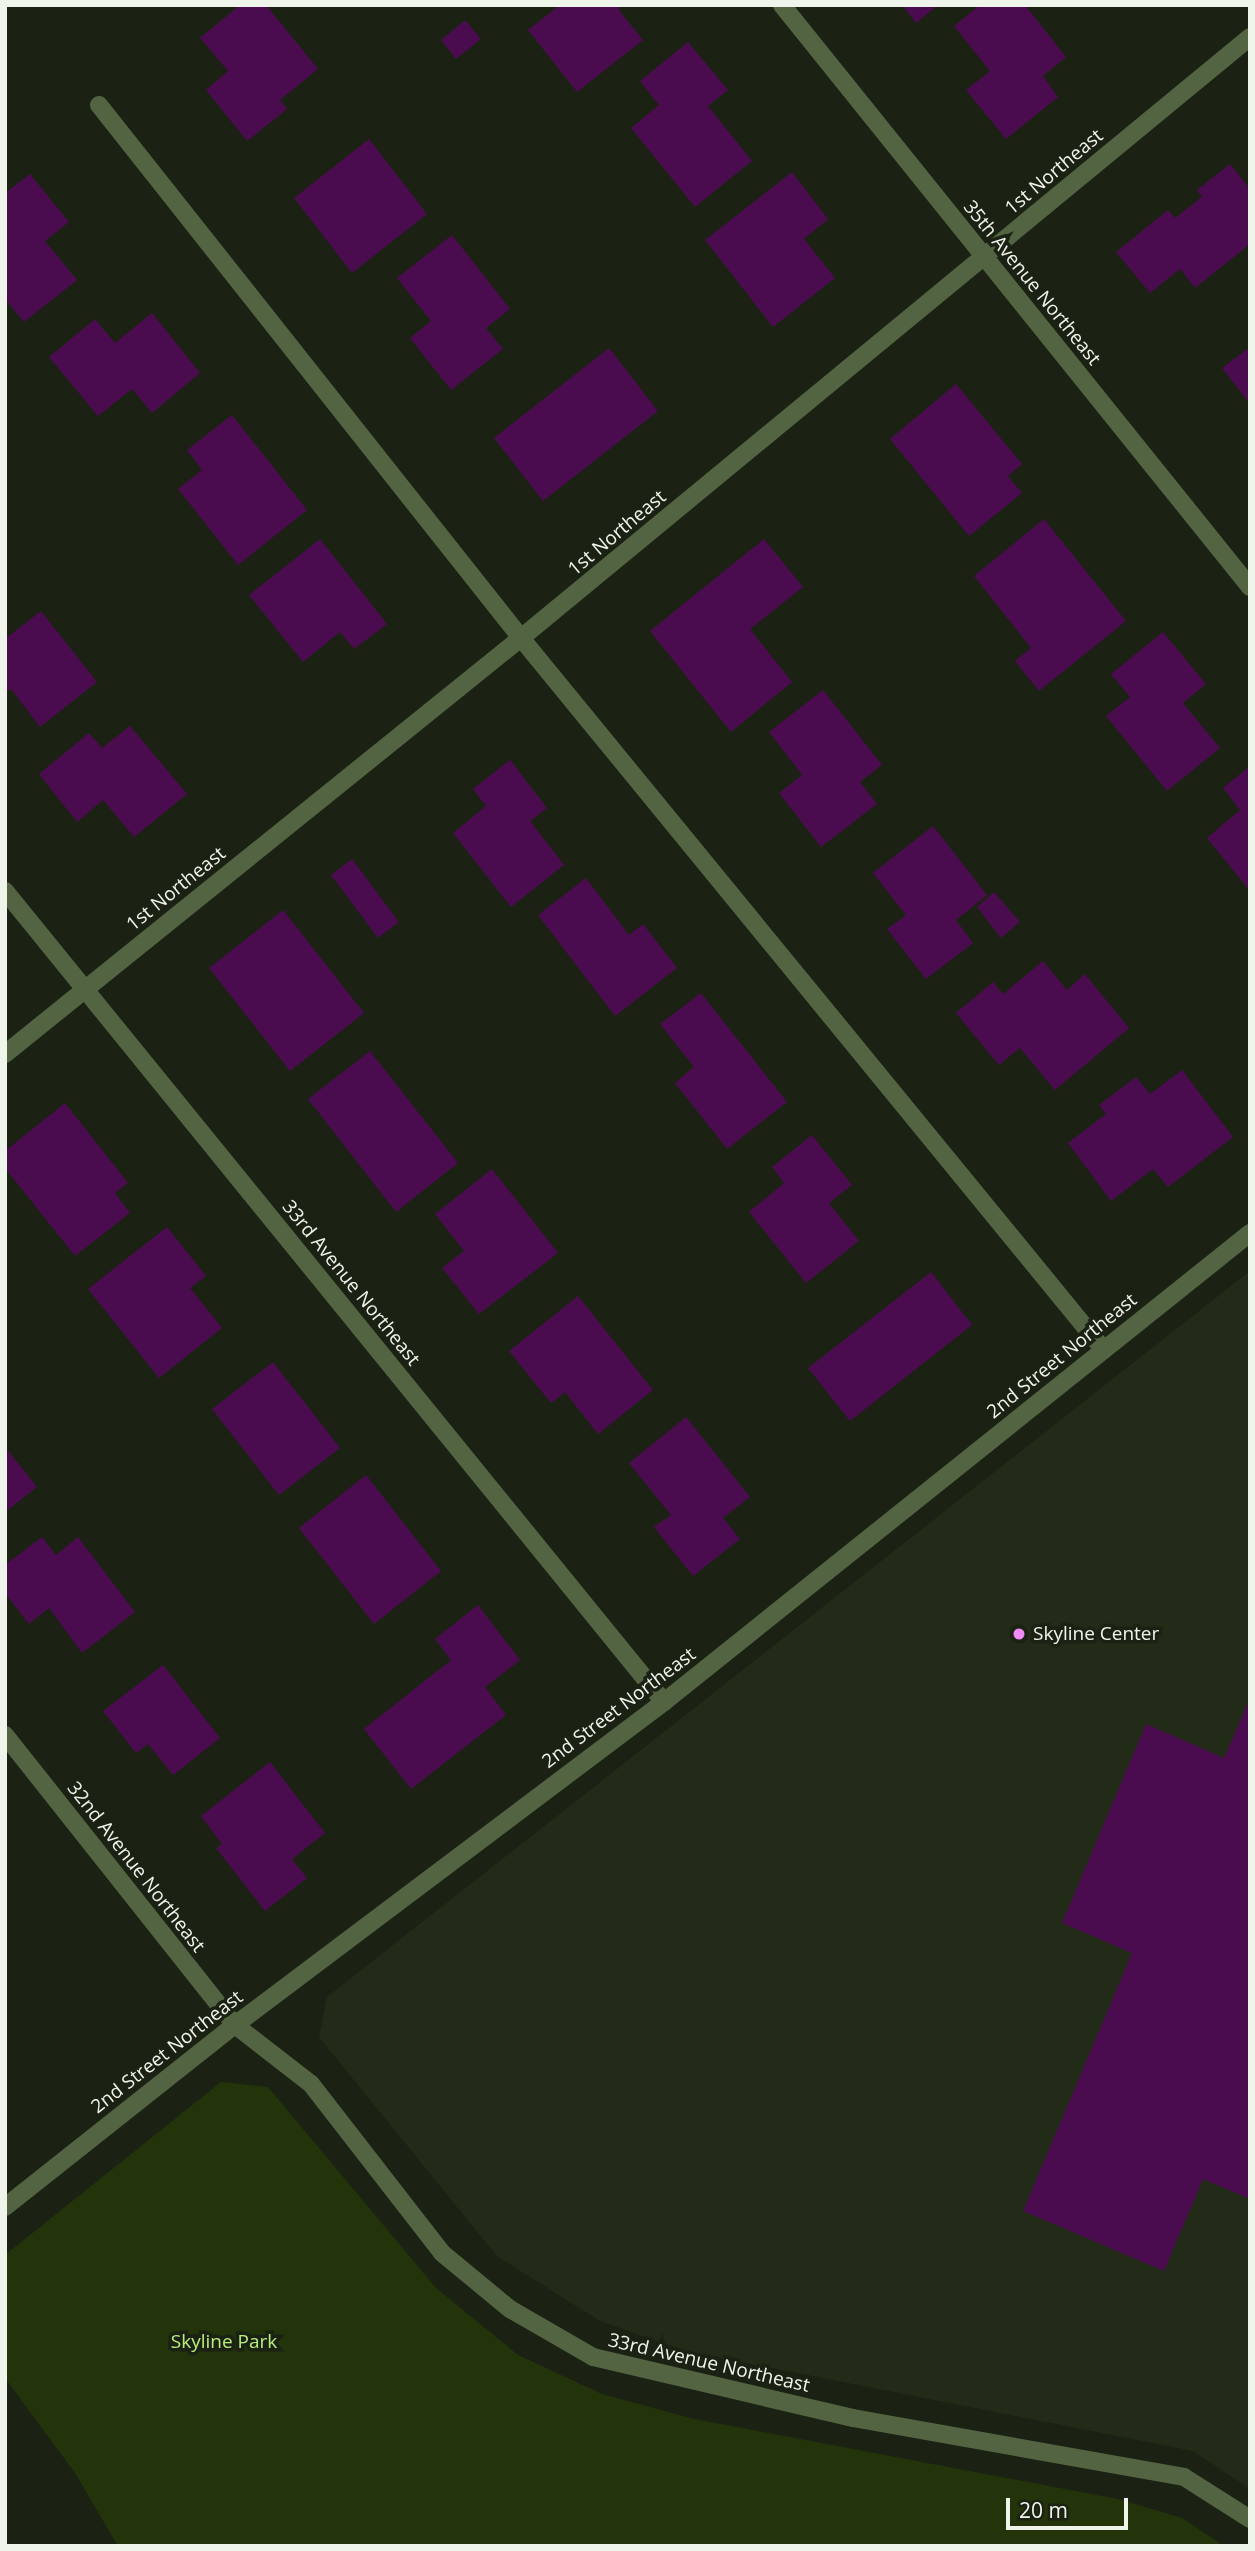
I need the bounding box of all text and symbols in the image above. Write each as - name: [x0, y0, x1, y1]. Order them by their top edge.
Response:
- street label: 1st Northeast: [1000, 125, 1108, 219]
- street label: 35th Avenue Northeast: [959, 196, 1105, 370]
- street label: 1st Northeast: [563, 486, 671, 580]
- street label: 1st Northeast: [122, 842, 230, 936]
- street label: 33rd Avenue Northeast: [277, 1196, 425, 1370]
- street label: 2nd Street Northeast: [983, 1289, 1141, 1423]
- place label: Skyline Center: [1033, 1623, 1159, 1645]
- marker: Skyline Center: [1011, 1626, 1027, 1642]
- street label: 2nd Street Northeast: [538, 1643, 700, 1773]
- street label: 32nd Avenue Northeast: [62, 1777, 210, 1957]
- street label: 2nd Street Northeast: [87, 1986, 247, 2118]
- street label: 33rd Avenue Northeast: [606, 2329, 812, 2397]
- park label: Skyline Park: [171, 2331, 277, 2353]
- scale bar: [1010, 2484, 1132, 2528]
- text: 20 m: [1019, 2496, 1068, 2524]

